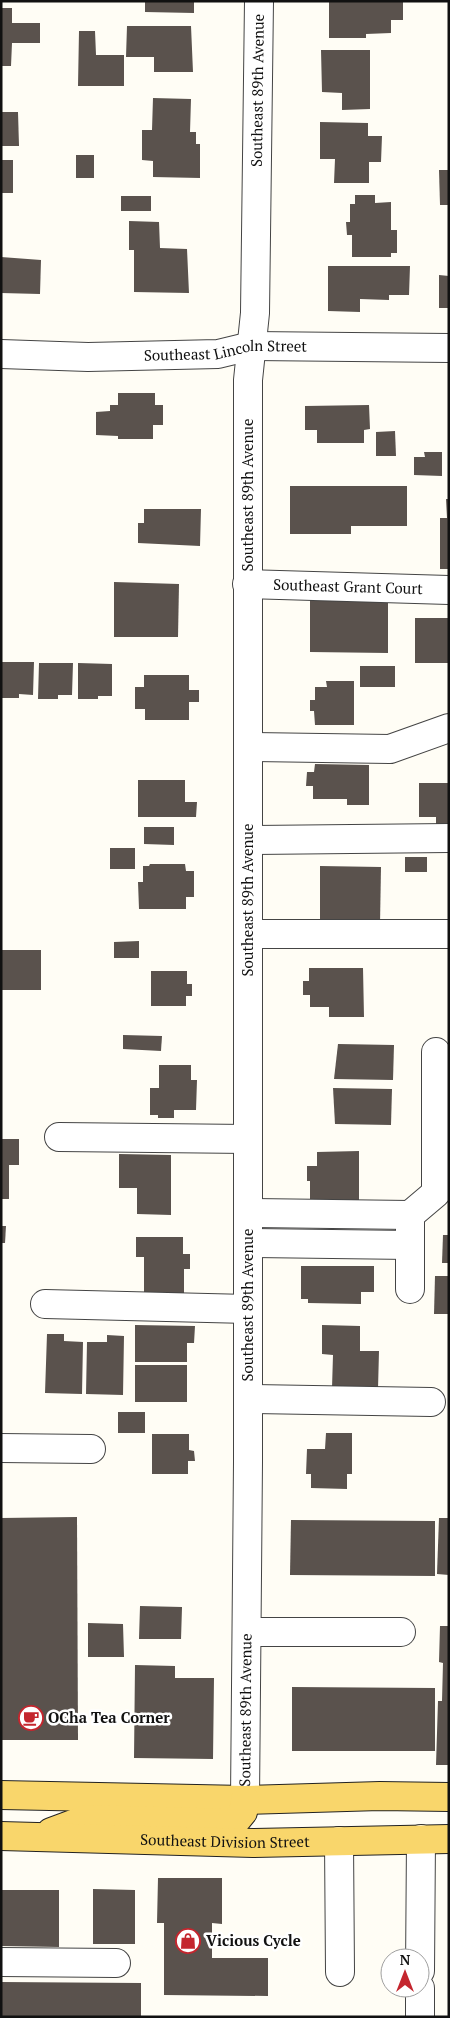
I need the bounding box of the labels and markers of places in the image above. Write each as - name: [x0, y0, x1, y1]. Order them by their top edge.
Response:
- cafe icon: OCha Tea Corner: [18, 1705, 44, 1731]
- place label: OCha Tea Corner: [48, 1707, 170, 1727]
- shop icon: Vicious Cycle: [175, 1928, 201, 1954]
- place label: Vicious Cycle: [206, 1930, 301, 1950]

